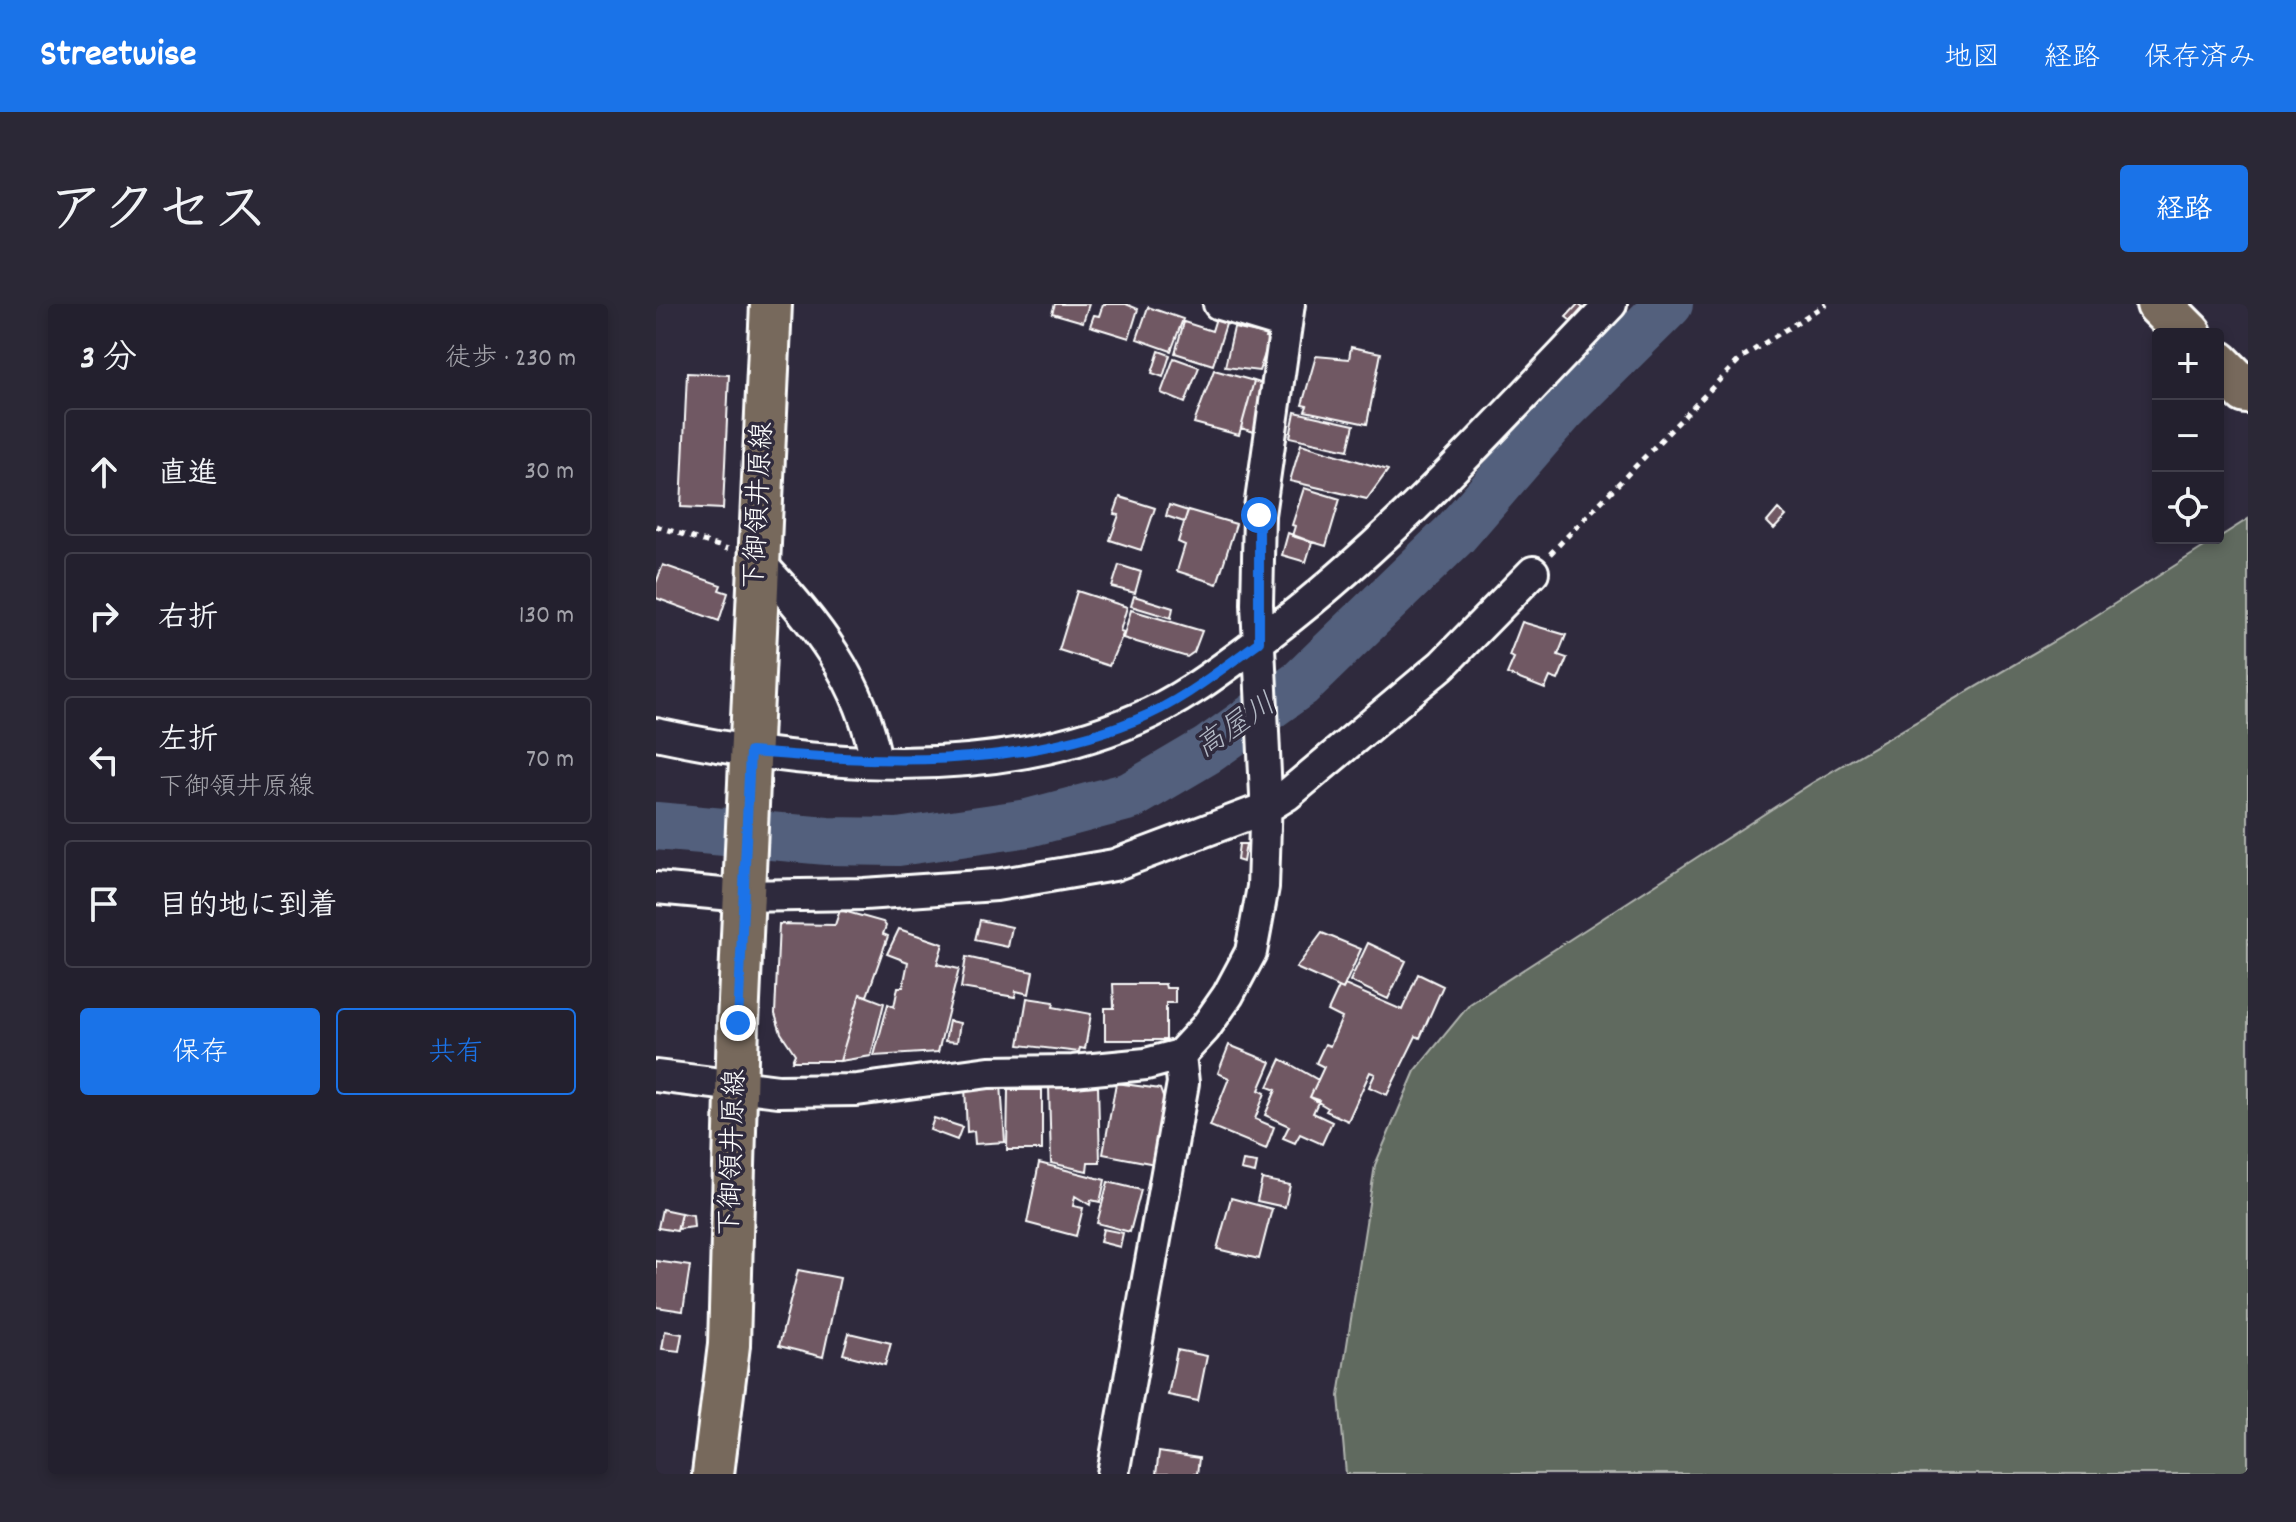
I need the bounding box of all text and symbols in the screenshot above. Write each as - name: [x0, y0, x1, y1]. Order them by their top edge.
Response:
- text: Streetwise: [40, 29, 197, 84]
- text: 地図: [1944, 40, 2000, 80]
- text: 経路: [2044, 40, 2100, 80]
- text: 保存済み: [2144, 40, 2256, 80]
- button: 経路: [2120, 165, 2248, 252]
- text: アクセス: [48, 175, 269, 255]
- map controls: [2152, 328, 2224, 544]
- button: +: [2152, 328, 2224, 400]
- text: 3 分: [80, 336, 137, 385]
- text: 徒歩 · 230 m: [445, 341, 576, 378]
- button: −: [2152, 400, 2224, 472]
- street label: 下御領井原線: [737, 421, 785, 591]
- icon: ahead: [82, 450, 126, 494]
- text: 30 m: [524, 454, 574, 491]
- text: 直進: [158, 455, 218, 498]
- button: locate: [2152, 472, 2224, 544]
- route start: [1241, 497, 1277, 533]
- icon: right: [82, 594, 126, 638]
- text: 130 m: [519, 598, 574, 635]
- text: 右折: [158, 599, 218, 642]
- water label: 高屋川: [1188, 685, 1286, 771]
- text: 左折: [158, 721, 218, 764]
- icon: left: [82, 738, 126, 782]
- text: 70 m: [526, 742, 574, 779]
- text: 下御領井原線: [158, 770, 314, 807]
- icon: arrive: [82, 882, 126, 926]
- text: 目的地に到着: [158, 887, 338, 930]
- route end: [720, 1005, 756, 1041]
- button: 保存: [80, 1008, 320, 1095]
- button: 共有: [336, 1008, 576, 1095]
- street label: 下御領井原線: [712, 1068, 758, 1238]

